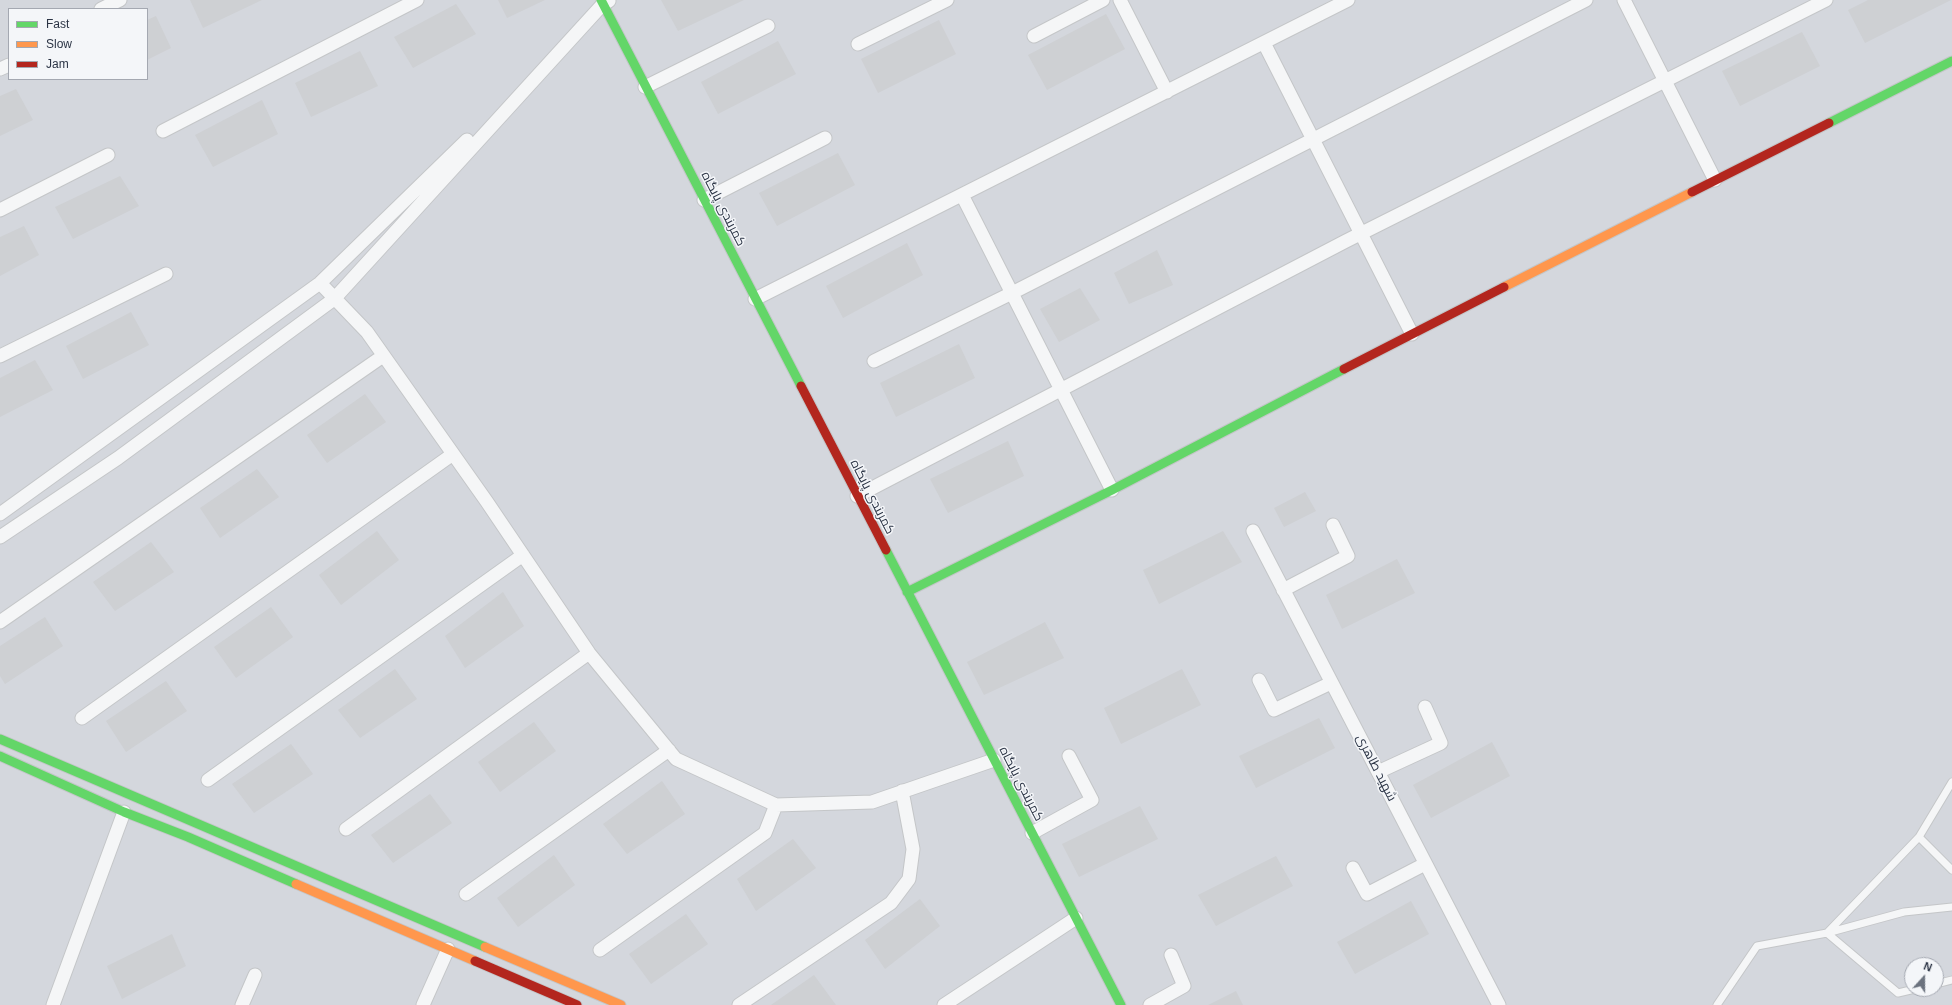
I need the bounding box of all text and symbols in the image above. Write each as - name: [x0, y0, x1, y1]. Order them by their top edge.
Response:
- legend: [8, 8, 148, 80]
- text: Fast: [46, 17, 69, 31]
- text: Slow: [46, 37, 72, 51]
- text: Jam: [46, 57, 69, 71]
- street label: کمربندی پایگاه: [698, 169, 748, 249]
- street label: کمربندی پایگاه: [847, 457, 897, 537]
- street label: شهید طاهری: [1352, 732, 1400, 804]
- street label: کمربندی پایگاه: [996, 744, 1046, 824]
- north arrow: [1904, 957, 1944, 997]
- text: N: [1922, 960, 1934, 974]

